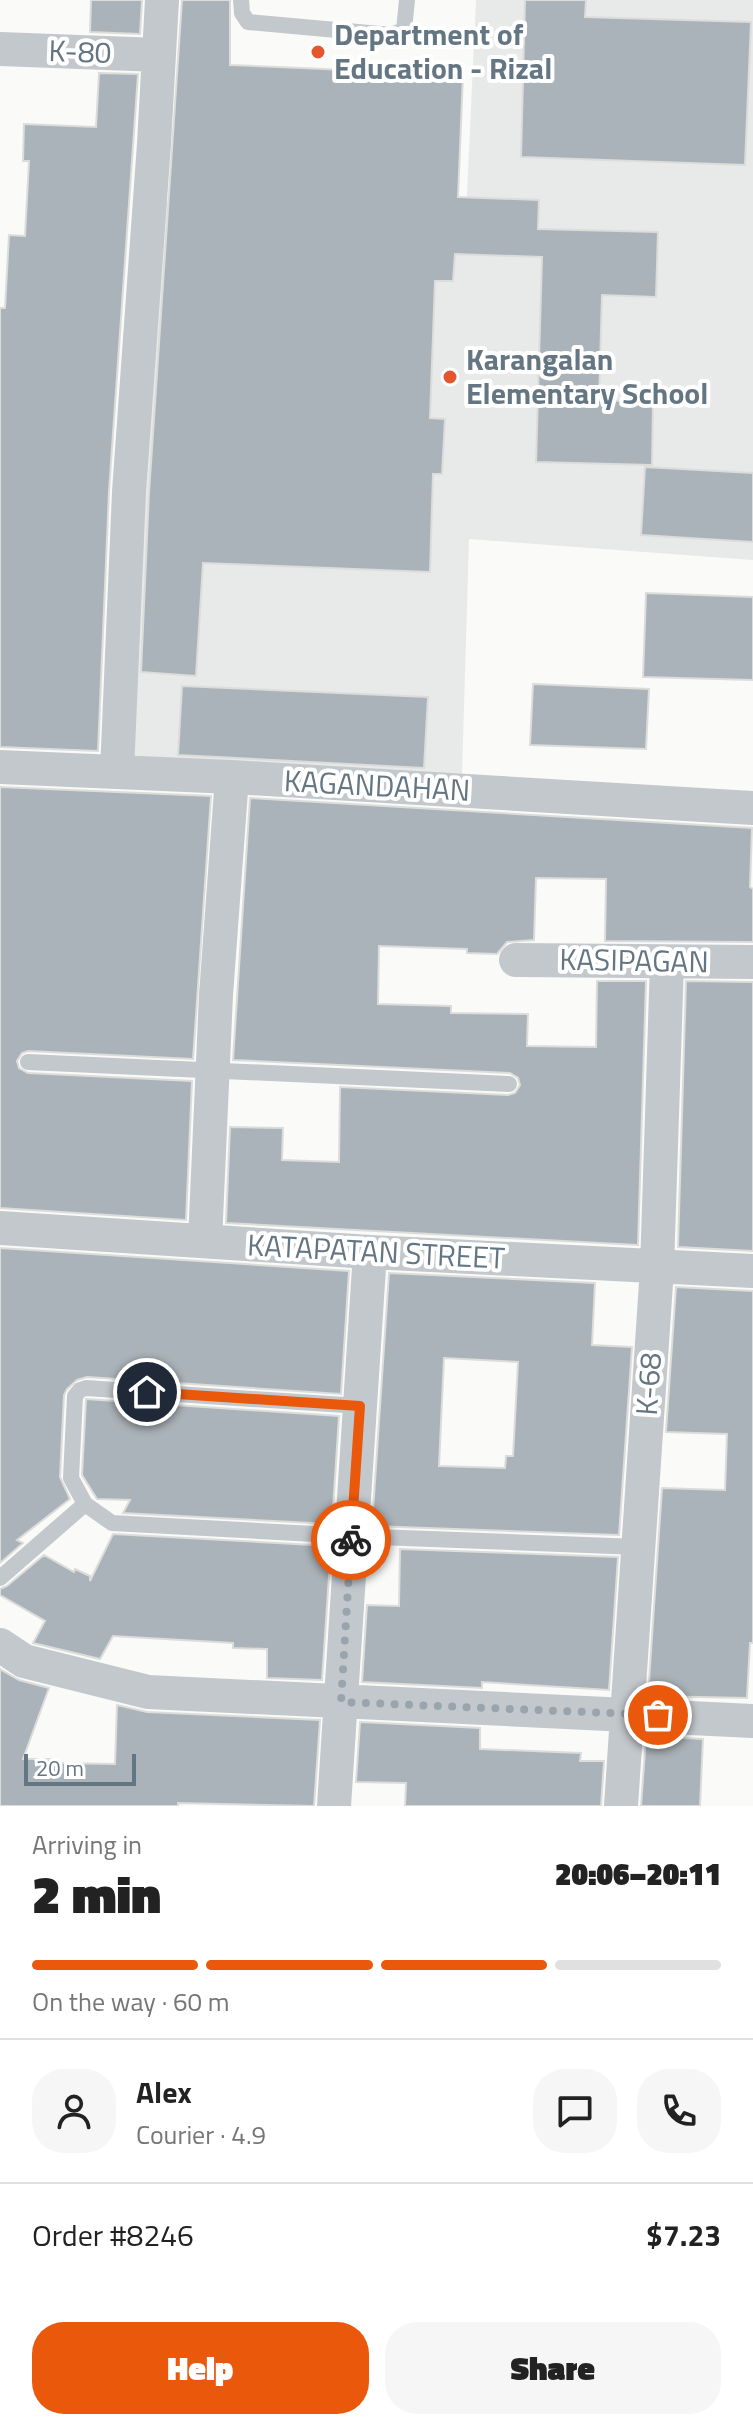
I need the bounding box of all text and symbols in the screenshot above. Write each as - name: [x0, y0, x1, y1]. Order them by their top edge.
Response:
- place label: Department of Education - Rizal: [334, 11, 552, 91]
- street label: K-80: [48, 27, 112, 75]
- marker: Department of Education - Rizal: [309, 43, 327, 61]
- place label: Karangalan Elementary School: [466, 336, 708, 416]
- marker: Karangalan Elementary School: [441, 368, 459, 386]
- street label: KAGANDAHAN: [283, 757, 471, 813]
- street label: KASIPAGAN: [559, 936, 709, 984]
- street label: KATAPATAN STREET: [246, 1221, 506, 1281]
- street label: K-68: [623, 1351, 673, 1417]
- pin: [113, 1358, 181, 1426]
- icon: home: [125, 1370, 169, 1414]
- courier: [311, 1500, 391, 1580]
- icon: bike: [329, 1518, 373, 1562]
- pin: [624, 1681, 692, 1749]
- icon: bag: [636, 1693, 680, 1737]
- scale bar: [24, 1750, 136, 1786]
- text: 20 m: [36, 1751, 84, 1785]
- text: Arriving in: [32, 1825, 142, 1864]
- text: 20:06–20:11: [555, 1851, 721, 1897]
- text: 2 min: [32, 1854, 161, 1933]
- text: On the way · 60 m: [32, 1982, 230, 2021]
- button: person: [32, 2069, 116, 2153]
- text: Alex: [136, 2069, 192, 2115]
- button: chat: [533, 2069, 617, 2153]
- button: phone: [637, 2069, 721, 2153]
- text: Courier · 4.9: [136, 2115, 266, 2154]
- text: Order #8246: [32, 2212, 194, 2258]
- text: $7.23: [646, 2212, 721, 2258]
- button: Help: [32, 2322, 369, 2414]
- button: Share: [385, 2322, 721, 2414]

